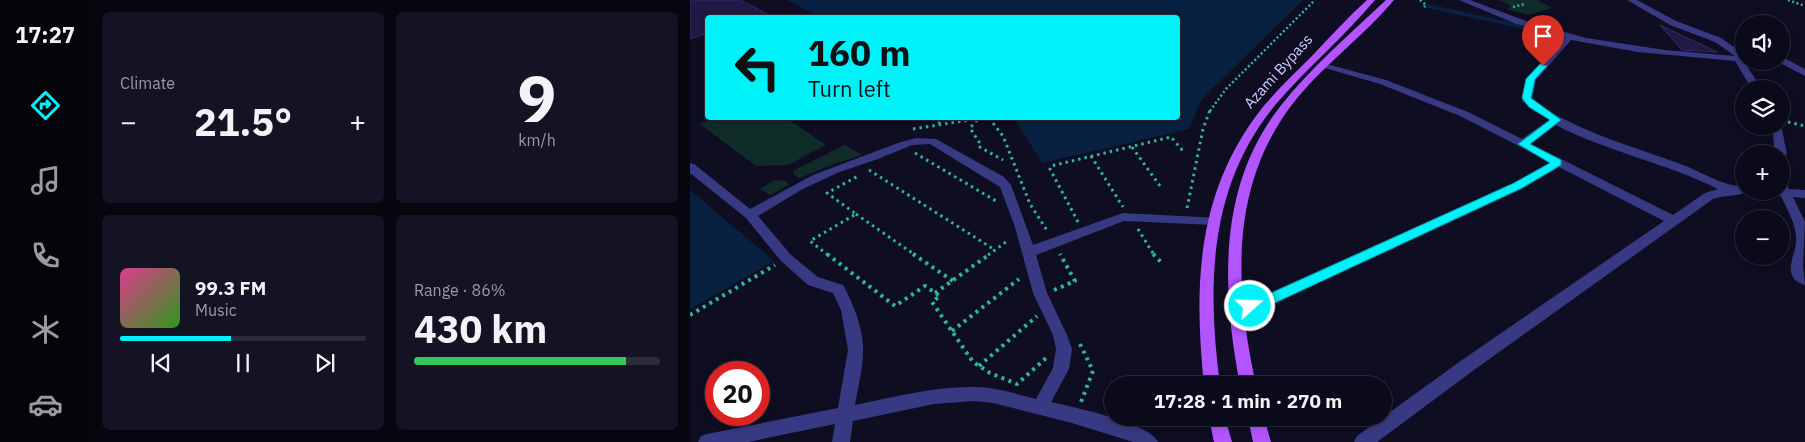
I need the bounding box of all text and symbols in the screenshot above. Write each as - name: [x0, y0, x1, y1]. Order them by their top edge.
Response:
- pin: [1522, 15, 1564, 66]
- map controls: [1735, 15, 1790, 265]
- button: sound: [1735, 15, 1790, 70]
- text: 17:27: [15, 20, 75, 49]
- icon: arrive: [1529, 22, 1557, 50]
- text: 160 m: [808, 30, 911, 76]
- street label: Azami Bypass: [1240, 30, 1316, 112]
- icon: left: [725, 35, 790, 100]
- text: 9: [517, 55, 557, 140]
- text: Climate: [120, 73, 175, 93]
- text: Turn left: [808, 74, 891, 103]
- button: layers: [1735, 80, 1790, 135]
- icon: directions: [28, 88, 63, 123]
- text: 21.5°: [194, 97, 292, 146]
- text: −: [120, 103, 137, 140]
- text: +: [349, 103, 366, 140]
- text: km/h: [518, 130, 556, 150]
- button: +: [1735, 145, 1790, 200]
- icon: music: [28, 163, 63, 198]
- button: −: [1735, 210, 1790, 265]
- icon: phone: [28, 238, 63, 273]
- text: 99.3 FM: [195, 276, 266, 300]
- position arrow: [1223, 279, 1275, 331]
- text: Range · 86%: [414, 280, 506, 300]
- text: Music: [195, 300, 237, 320]
- text: 430 km: [414, 304, 547, 353]
- icon: climate: [28, 312, 63, 347]
- icon: previous: [147, 349, 175, 377]
- icon: pause: [229, 349, 257, 377]
- icon: next: [311, 349, 339, 377]
- speed limit sign: 20: [705, 361, 770, 426]
- icon: car: [28, 387, 63, 422]
- text: 17:28 · 1 min · 270 m: [1154, 389, 1342, 413]

